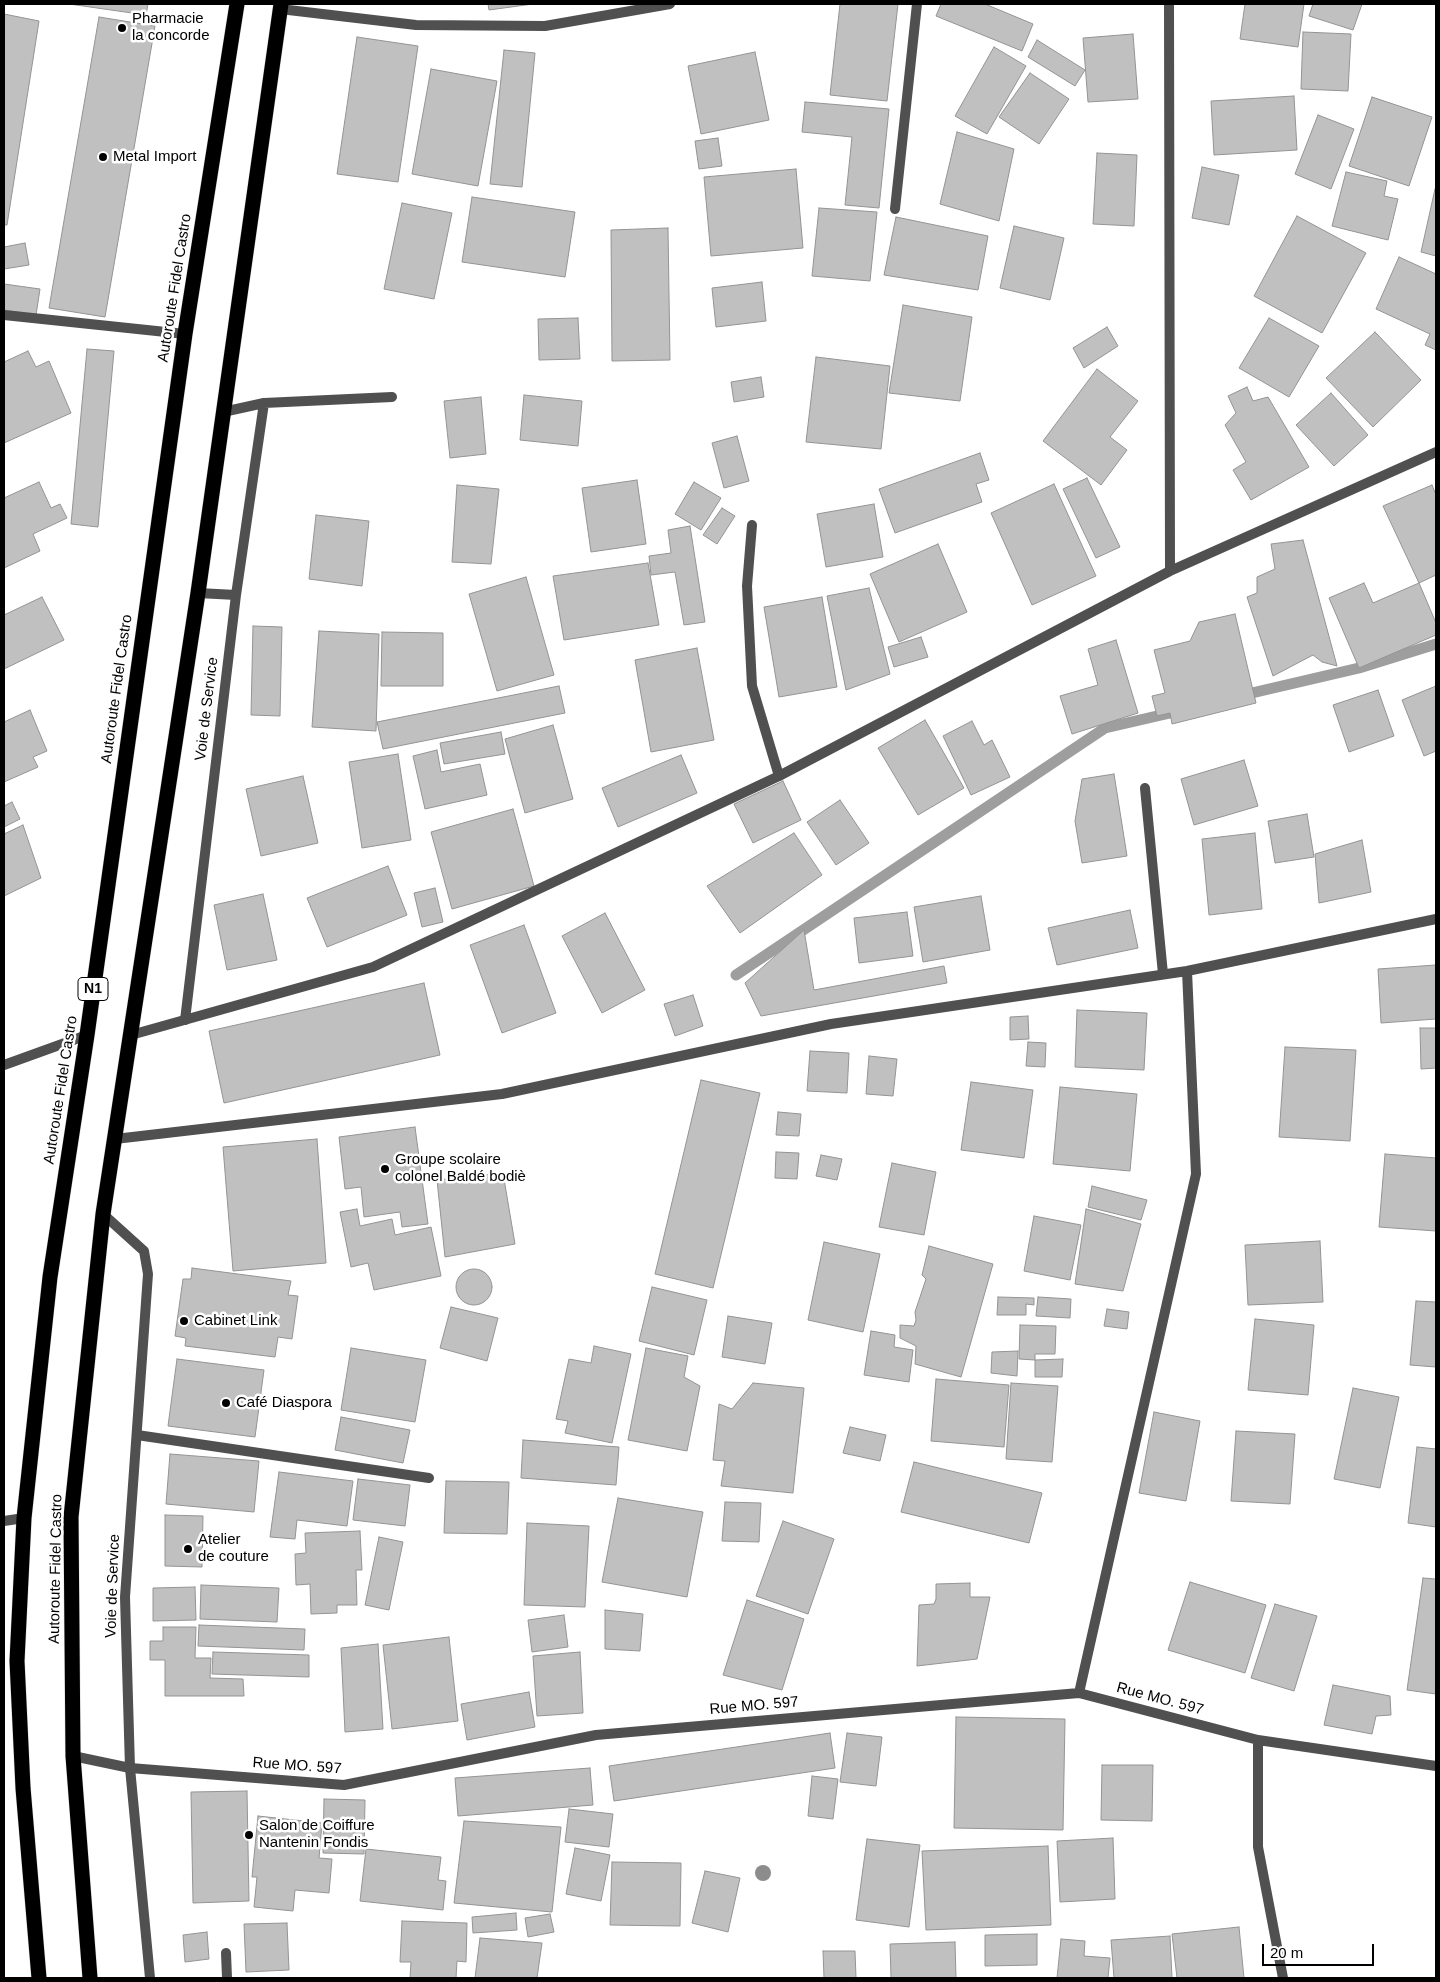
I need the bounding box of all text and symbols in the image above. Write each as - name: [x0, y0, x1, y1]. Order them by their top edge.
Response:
- place label: Pharmacie la concorde: [132, 10, 210, 45]
- marker: Pharmacie la concorde: [116, 22, 128, 34]
- place label: Metal Import: [113, 148, 196, 166]
- marker: Metal Import: [97, 151, 109, 163]
- street label: Autoroute Fidel Castro: [154, 212, 196, 364]
- street label: Autoroute Fidel Castro: [98, 613, 136, 765]
- street label: Voie de Service: [192, 656, 222, 762]
- road number: N1: [78, 978, 108, 1001]
- street label: Autoroute Fidel Castro: [40, 1014, 82, 1166]
- place label: Groupe scolaire colonel Baldé bodiè: [395, 1151, 526, 1186]
- marker: Groupe scolaire colonel Baldé bodiè: [379, 1163, 391, 1175]
- place label: Cabinet Link: [194, 1312, 277, 1330]
- marker: Cabinet Link: [178, 1315, 190, 1327]
- place label: Café Diaspora: [236, 1394, 332, 1412]
- marker: Café Diaspora: [220, 1397, 232, 1409]
- street label: Autoroute Fidel Castro: [46, 1494, 66, 1644]
- place label: Atelier de couture: [198, 1531, 269, 1566]
- street label: Voie de Service: [102, 1534, 124, 1638]
- marker: Atelier de couture: [182, 1543, 194, 1555]
- street label: Rue MO. 597: [1115, 1679, 1205, 1719]
- street label: Rue MO. 597: [709, 1693, 799, 1719]
- street label: Rue MO. 597: [252, 1754, 342, 1778]
- place label: Salon de Coiffure Nantenin Fondis: [259, 1817, 375, 1852]
- marker: Salon de Coiffure Nantenin Fondis: [243, 1829, 255, 1841]
- scale bar: [1265, 1934, 1378, 1966]
- text: 20 m: [1270, 1944, 1303, 1961]

